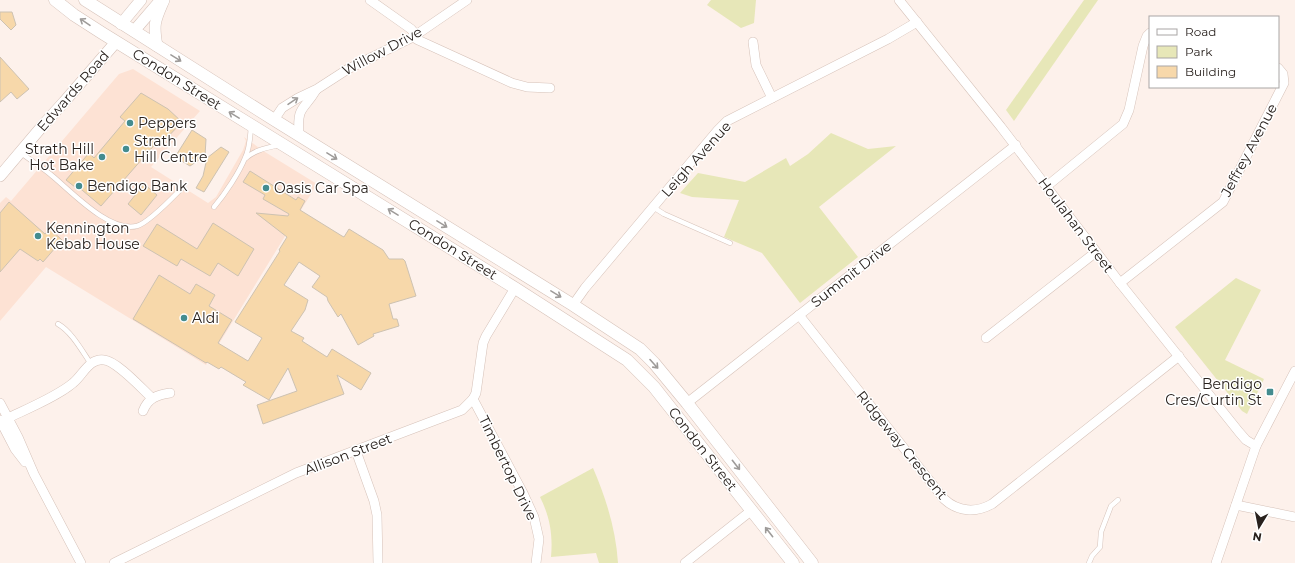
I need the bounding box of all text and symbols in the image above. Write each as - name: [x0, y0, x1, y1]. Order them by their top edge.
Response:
- legend: [1149, 16, 1279, 88]
- one-way arrow: [79, 18, 90, 26]
- street label: Willow Drive: [339, 22, 425, 80]
- text: Road: [1185, 24, 1216, 39]
- street label: Condon Street: [129, 44, 225, 114]
- text: Park: [1185, 44, 1213, 59]
- street label: Edwards Road: [33, 47, 113, 135]
- one-way arrow: [170, 54, 182, 62]
- text: Building: [1185, 64, 1236, 79]
- one-way arrow: [287, 97, 298, 105]
- street label: Jeffrey Avenue: [1216, 100, 1281, 201]
- one-way arrow: [228, 110, 240, 118]
- place label: Peppers: [138, 114, 196, 132]
- street label: Leigh Avenue: [657, 117, 735, 201]
- marker: Peppers: [125, 118, 135, 128]
- place label: Strath Hill Centre: [134, 132, 207, 166]
- place label: Strath Hill Hot Bake: [25, 140, 94, 174]
- marker: Strath Hill Centre: [121, 144, 131, 154]
- marker: Strath Hill Hot Bake: [97, 152, 107, 162]
- one-way arrow: [326, 152, 338, 160]
- street label: Houlahan Street: [1034, 174, 1118, 276]
- place label: Bendigo Bank: [87, 177, 188, 195]
- place label: Oasis Car Spa: [274, 179, 369, 197]
- marker: Bendigo Bank: [74, 181, 84, 191]
- marker: Oasis Car Spa: [261, 183, 271, 193]
- one-way arrow: [388, 208, 399, 216]
- street label: Condon Street: [405, 214, 501, 284]
- place label: Kennington Kebab House: [46, 219, 140, 253]
- one-way arrow: [436, 221, 448, 229]
- marker: Kennington Kebab House: [33, 231, 43, 241]
- street label: Summit Drive: [807, 237, 895, 311]
- one-way arrow: [550, 291, 562, 299]
- place label: Aldi: [192, 309, 219, 327]
- marker: Aldi: [179, 313, 189, 323]
- one-way arrow: [650, 358, 659, 369]
- place label: Bendigo Cres/Curtin St: [1165, 375, 1262, 409]
- street label: Ridgeway Crescent: [853, 387, 952, 503]
- marker: Bendigo Cres/Curtin St: [1265, 387, 1275, 397]
- street label: Condon Street: [665, 403, 742, 495]
- street label: Timbertop Drive: [475, 413, 541, 523]
- street label: Allison Street: [302, 429, 395, 479]
- one-way arrow: [731, 460, 740, 471]
- north arrow: [1239, 507, 1279, 547]
- one-way arrow: [765, 527, 773, 538]
- text: N: [1252, 529, 1263, 545]

